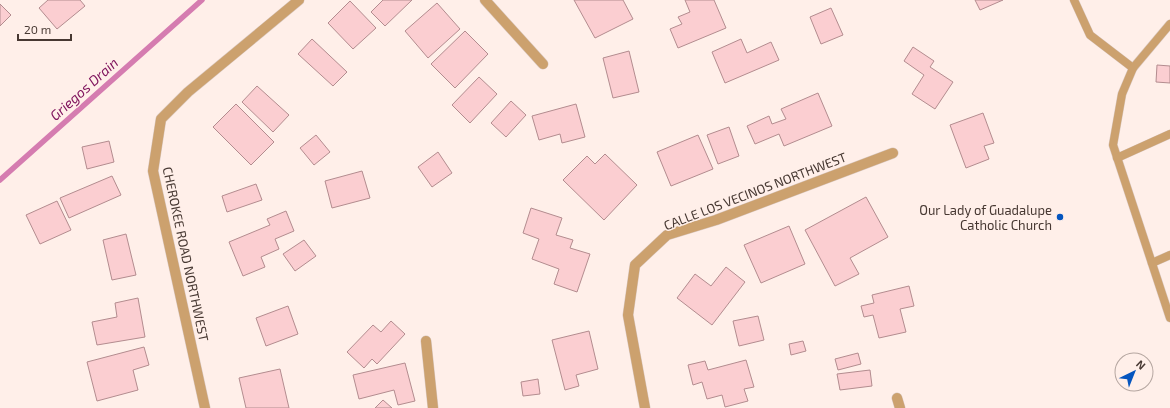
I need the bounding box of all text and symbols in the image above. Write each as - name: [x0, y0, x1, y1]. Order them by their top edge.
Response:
- scale bar: [18, 16, 71, 42]
- text: 20 m: [24, 22, 51, 36]
- water label: Griegos Drain: [46, 54, 121, 124]
- street label: CALLE LOS VECINOS NORTHWEST: [661, 149, 849, 233]
- street label: CHEROKEE ROAD NORTHWEST: [160, 165, 212, 343]
- place label: Our Lady of Guadalupe Catholic Church: [919, 202, 1052, 233]
- marker: Our Lady of Guadalupe Catholic Church: [1055, 212, 1065, 222]
- north arrow: [1114, 352, 1154, 392]
- text: N: [1134, 357, 1149, 372]

